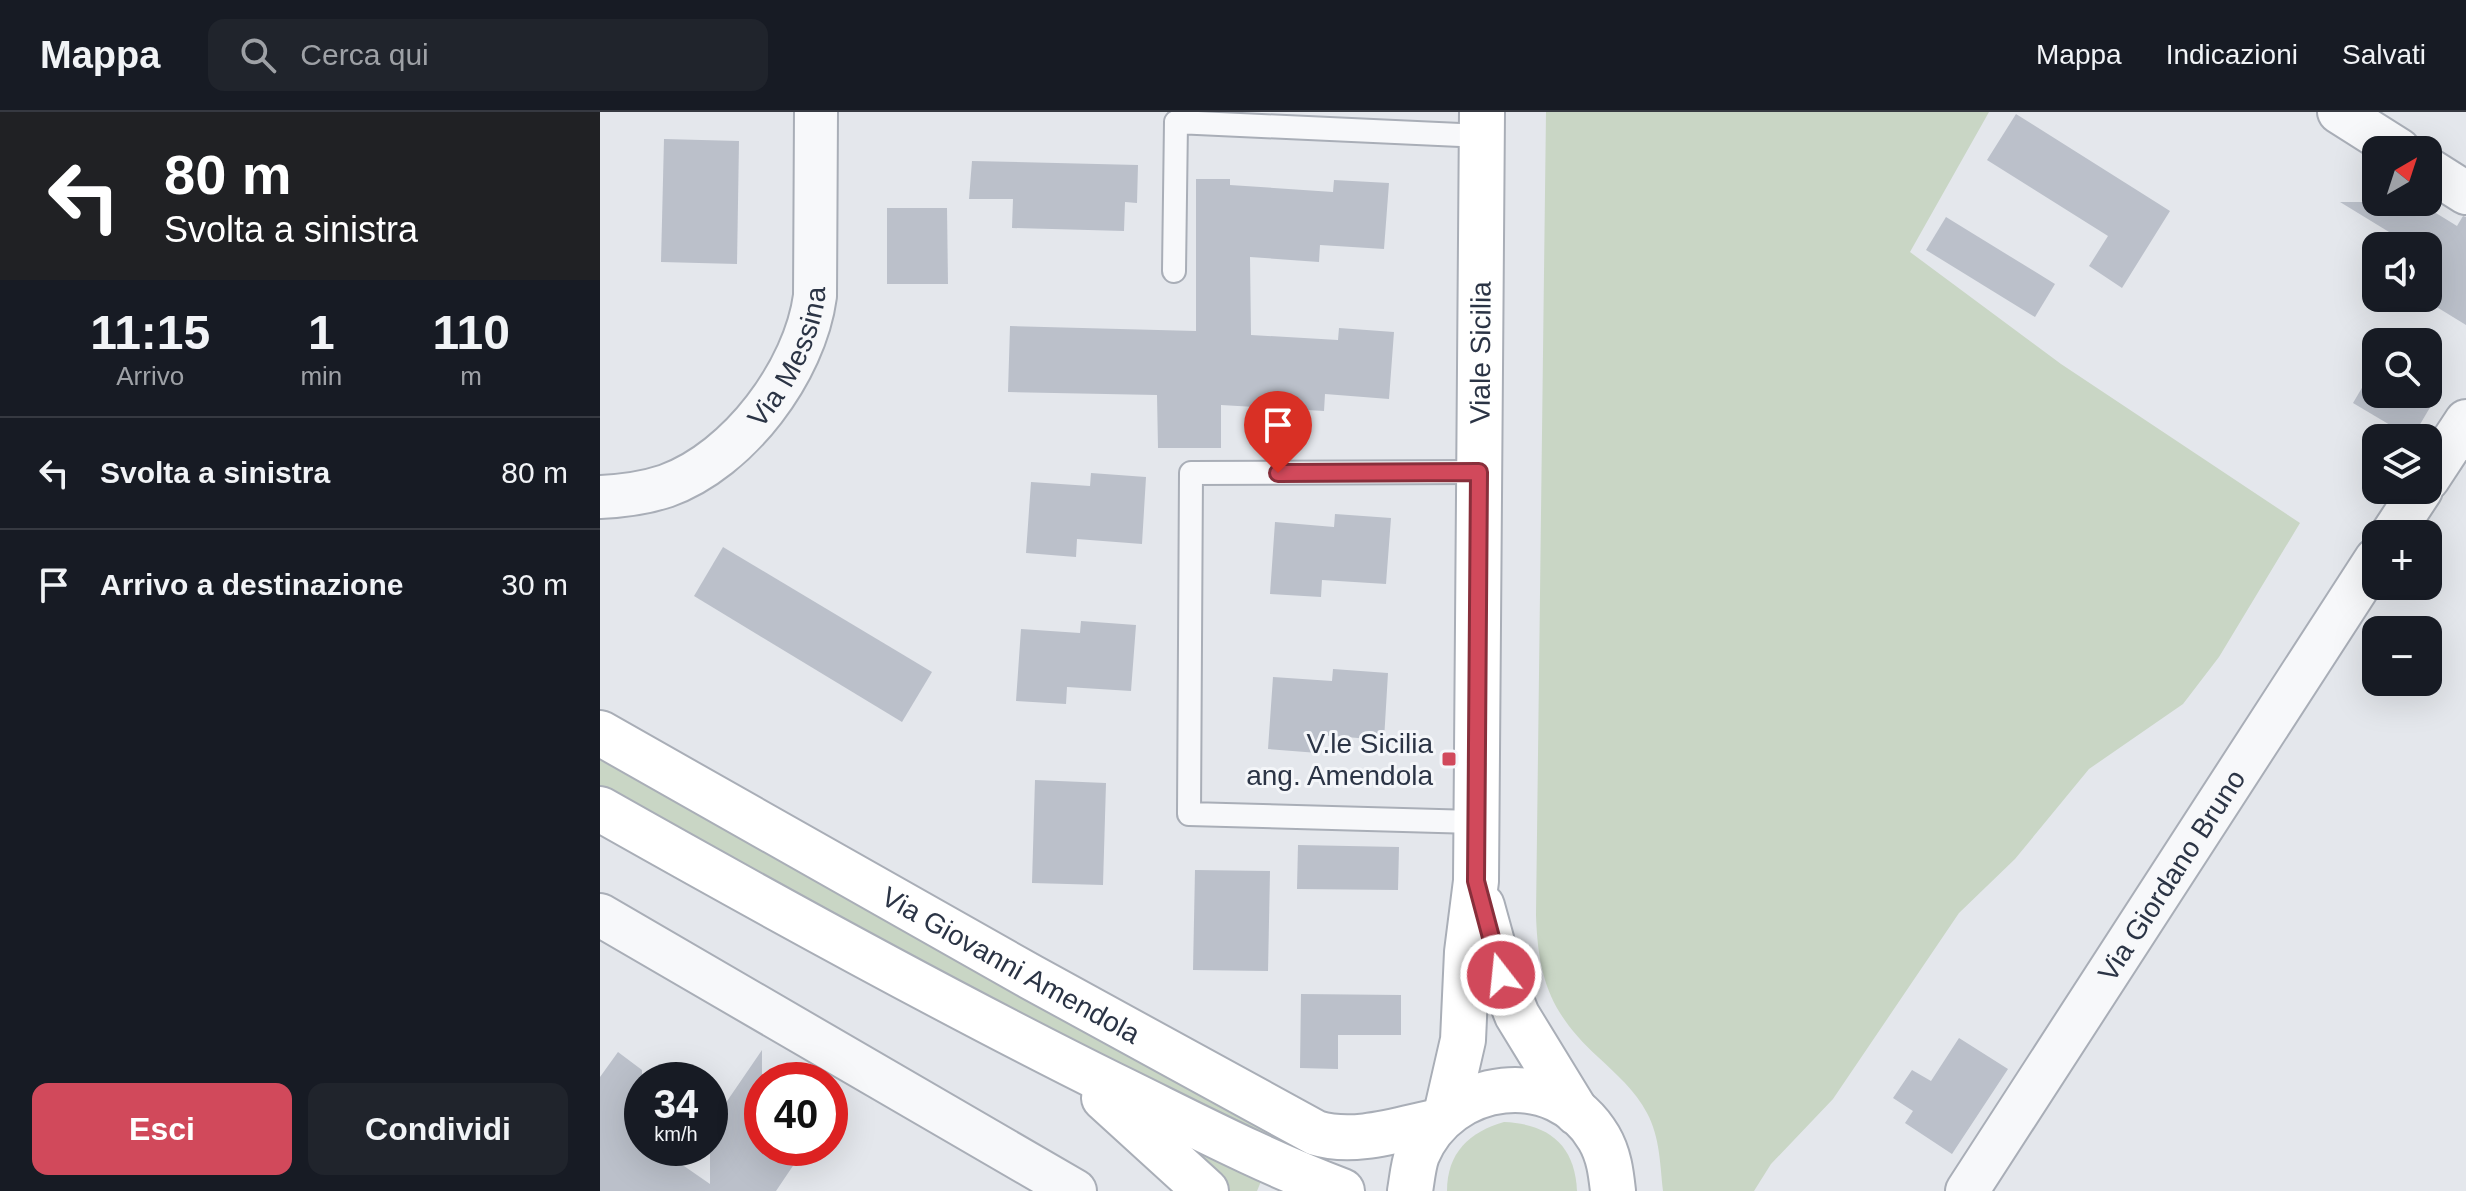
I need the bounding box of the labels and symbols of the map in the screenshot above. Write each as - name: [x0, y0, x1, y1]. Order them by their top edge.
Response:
- north arrow: [2362, 136, 2442, 216]
- street label: Viale Sicilia: [1465, 281, 1497, 424]
- street label: Via Messina: [742, 286, 831, 433]
- pin: [1244, 391, 1312, 473]
- place label: V.le Sicilia ang. Amendola: [1246, 728, 1433, 791]
- marker: V.le Sicilia ang. Amendola: [1440, 750, 1458, 768]
- street label: Via Giordano Bruno: [2092, 764, 2251, 987]
- street label: Via Giovanni Amendola: [876, 881, 1146, 1050]
- position arrow: [1459, 933, 1543, 1017]
- speed limit sign: 40: [744, 1062, 848, 1166]

